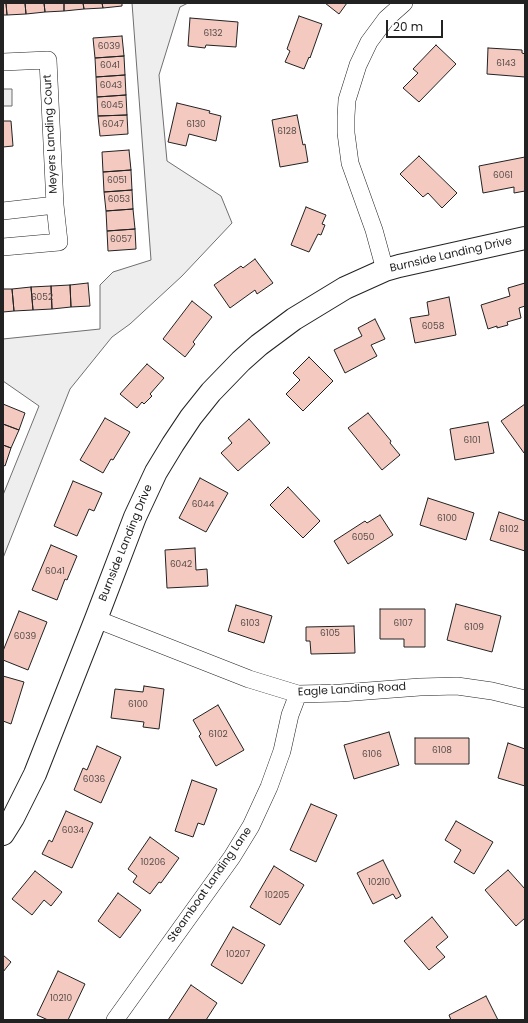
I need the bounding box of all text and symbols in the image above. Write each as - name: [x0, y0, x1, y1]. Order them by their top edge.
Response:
- scale bar: [388, 12, 445, 38]
- text: 20 m: [393, 18, 423, 35]
- house number: 6132: [203, 29, 223, 39]
- house number: 6039: [98, 42, 120, 52]
- house number: 6143: [496, 59, 516, 69]
- house number: 6041: [100, 61, 120, 71]
- street label: Meyers Landing Court: [41, 74, 61, 194]
- house number: 6043: [100, 81, 122, 91]
- house number: 6045: [101, 101, 123, 111]
- house number: 6047: [102, 120, 124, 130]
- house number: 6130: [186, 120, 206, 130]
- house number: 6128: [277, 127, 297, 137]
- house number: 6061: [493, 171, 513, 181]
- house number: 6051: [107, 176, 127, 186]
- house number: 6053: [108, 195, 130, 205]
- house number: 6057: [110, 235, 132, 245]
- street label: Burnside Landing Drive: [389, 235, 513, 275]
- house number: 6052: [31, 293, 53, 303]
- house number: 6058: [422, 322, 444, 332]
- house number: 6101: [463, 436, 481, 446]
- street label: Burnside Landing Drive: [96, 483, 156, 603]
- house number: 6044: [192, 500, 214, 510]
- house number: 6100: [437, 514, 457, 524]
- house number: 6102: [499, 525, 519, 535]
- house number: 6050: [352, 533, 374, 543]
- house number: 6042: [170, 560, 192, 570]
- house number: 6041: [45, 567, 65, 577]
- house number: 6103: [240, 619, 260, 629]
- house number: 6107: [393, 619, 413, 629]
- house number: 6109: [464, 623, 484, 633]
- house number: 6105: [320, 629, 340, 639]
- house number: 6039: [14, 632, 36, 642]
- street label: Eagle Landing Road: [298, 681, 406, 699]
- house number: 6100: [128, 700, 148, 710]
- house number: 6102: [208, 730, 228, 740]
- house number: 6108: [432, 746, 452, 756]
- house number: 6106: [362, 750, 382, 760]
- house number: 6036: [83, 775, 105, 785]
- street label: Steamboat Landing Lane: [165, 825, 255, 945]
- house number: 6034: [62, 826, 84, 836]
- house number: 10206: [140, 858, 166, 868]
- house number: 10210: [368, 878, 390, 888]
- house number: 10205: [264, 891, 290, 901]
- house number: 10207: [226, 950, 250, 960]
- house number: 10210: [50, 994, 72, 1004]

